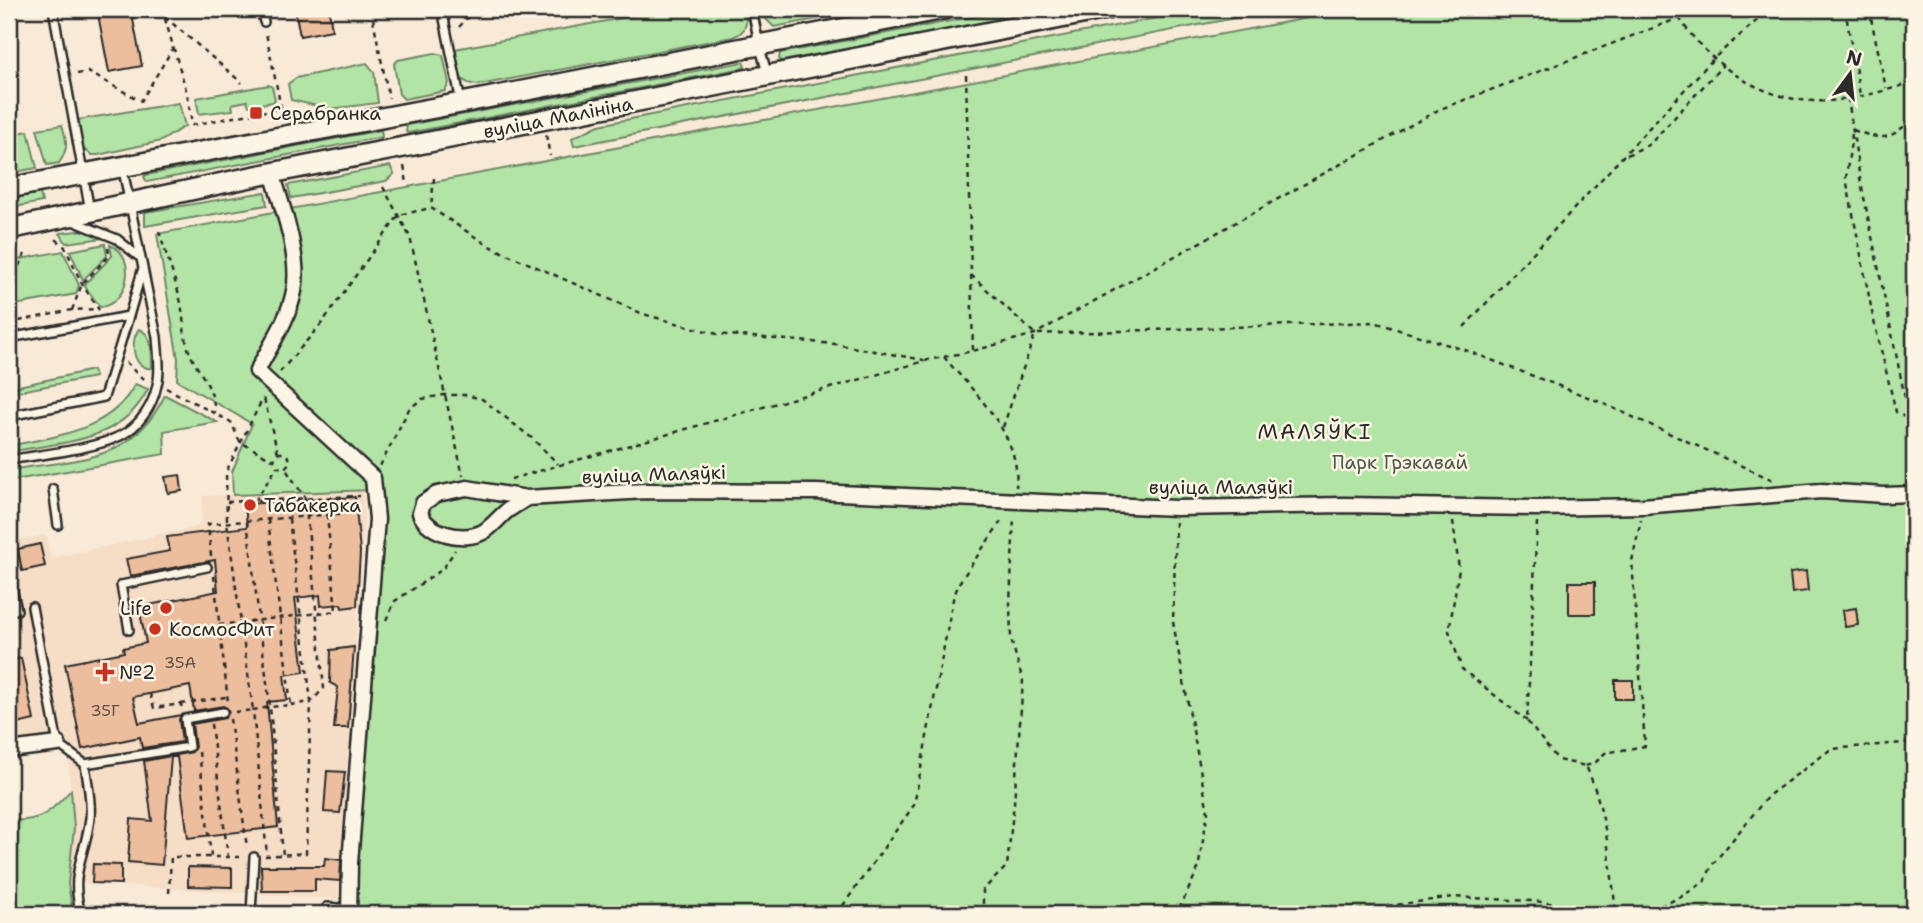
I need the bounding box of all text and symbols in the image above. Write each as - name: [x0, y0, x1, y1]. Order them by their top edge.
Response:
- north arrow: [1814, 38, 1884, 108]
- text: N: [1844, 44, 1865, 72]
- street label: вуліца Малініна: [481, 91, 635, 144]
- place label: Серабранка: [270, 101, 381, 126]
- marker: Серабранка: [248, 105, 264, 121]
- district label: МАЛЯЎКІ: [1258, 418, 1372, 446]
- park label: Парк Грэкавай: [1332, 450, 1468, 475]
- street label: вуліца Маляўкі: [581, 459, 727, 490]
- street label: вуліца Маляўкі: [1149, 475, 1293, 500]
- place label: Табакерка: [264, 493, 361, 518]
- marker: Табакерка: [242, 497, 258, 513]
- place label: Life: [120, 596, 152, 621]
- marker: Life: [158, 600, 174, 616]
- place label: КосмосФит: [169, 617, 275, 642]
- marker: КосмосФит: [147, 621, 163, 637]
- house number: 35А: [164, 652, 196, 673]
- place label: №2: [119, 660, 155, 685]
- marker: №2: [97, 664, 113, 680]
- house number: 35Г: [90, 700, 120, 721]

